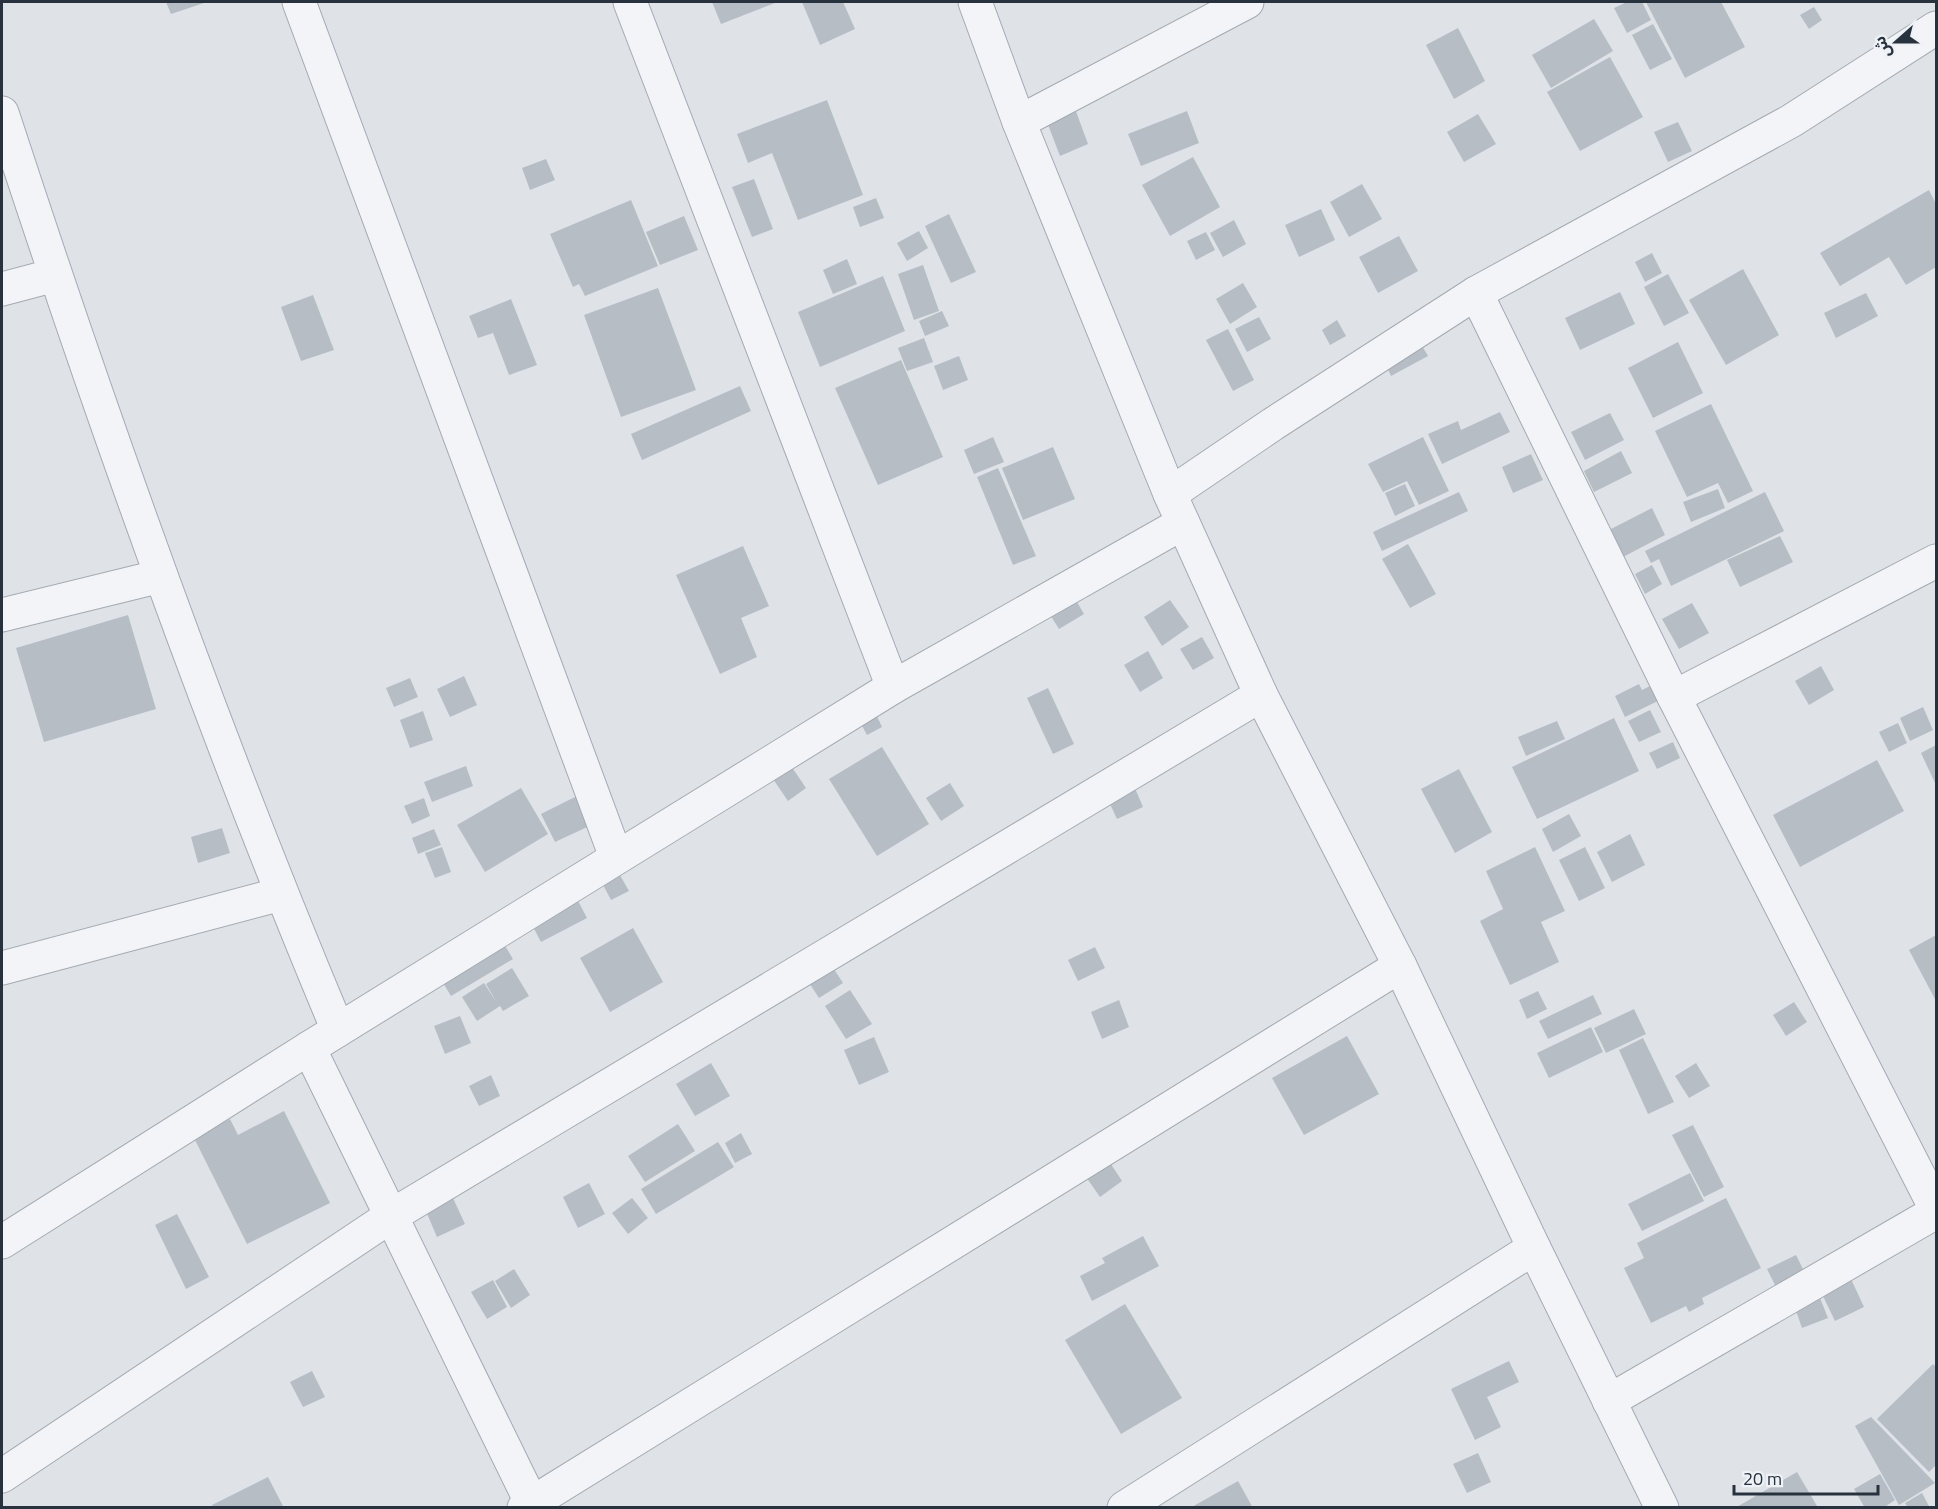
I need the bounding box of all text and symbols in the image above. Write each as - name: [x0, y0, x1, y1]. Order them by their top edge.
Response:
- north arrow: [1866, 12, 1926, 72]
- text: ش: [1867, 33, 1897, 62]
- scale bar: [1734, 1458, 1878, 1496]
- text: 20 m: [1743, 1465, 1782, 1492]

